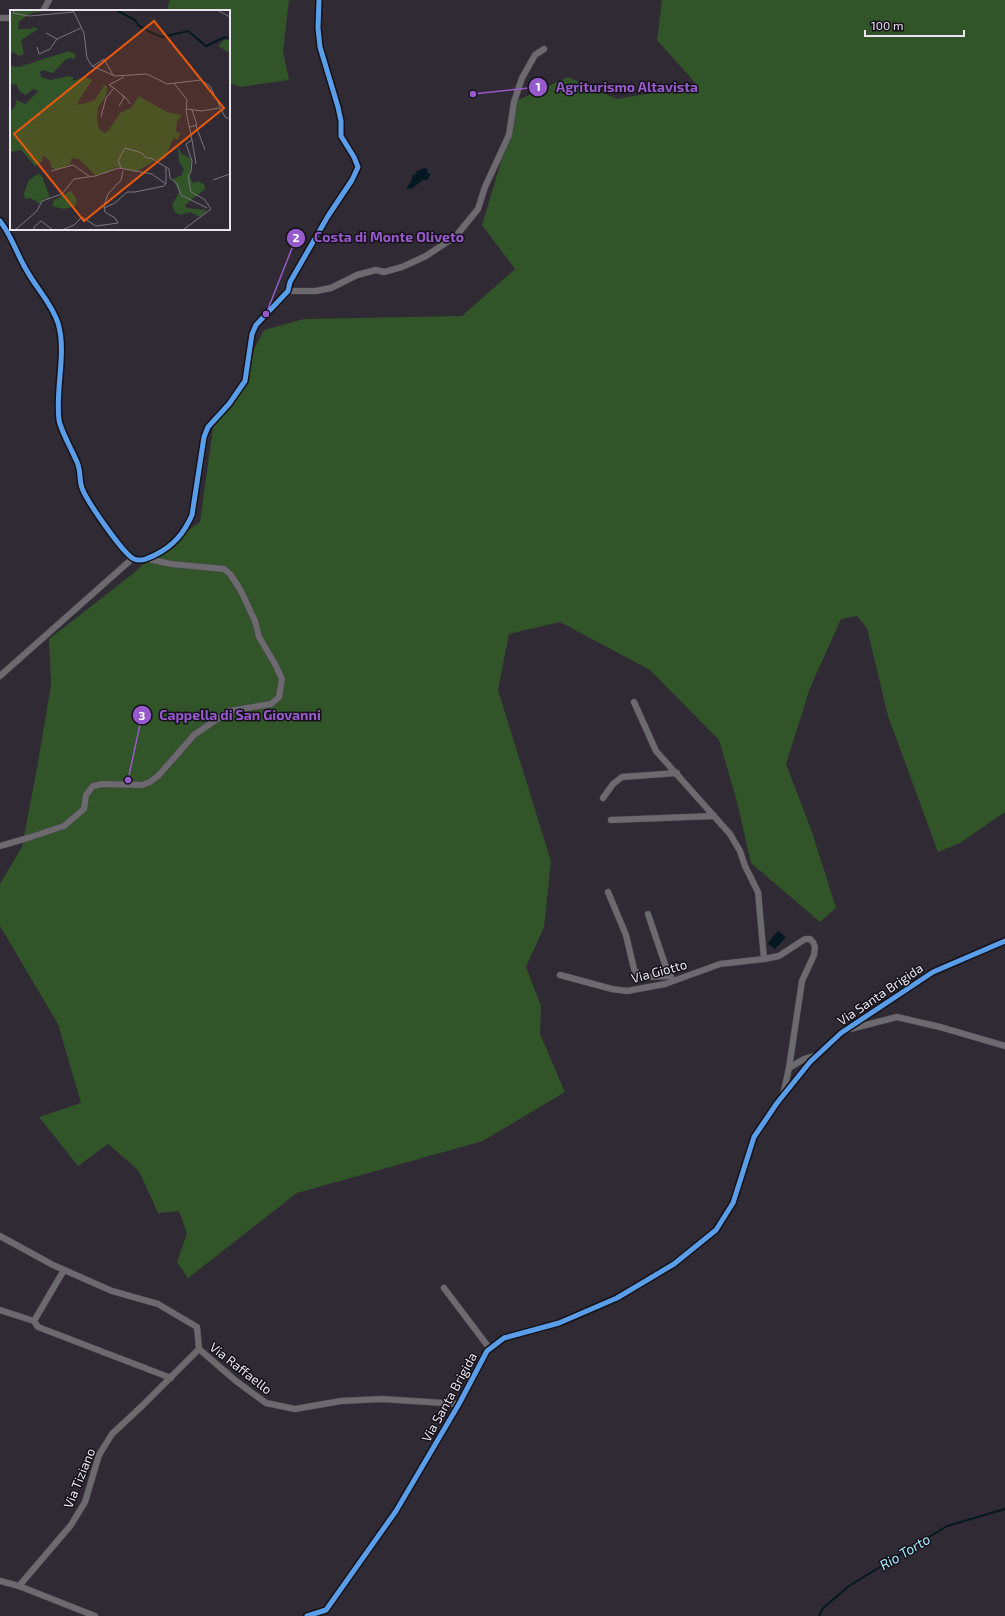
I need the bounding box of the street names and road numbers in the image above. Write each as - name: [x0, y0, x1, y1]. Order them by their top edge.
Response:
- street label: Via Giotto: [629, 956, 689, 986]
- street label: Via Santa Brigida: [834, 959, 926, 1029]
- street label: Via Raffaello: [207, 1339, 275, 1397]
- street label: Via Santa Brigida: [418, 1350, 480, 1444]
- street label: Via Tiziano: [60, 1446, 98, 1510]

